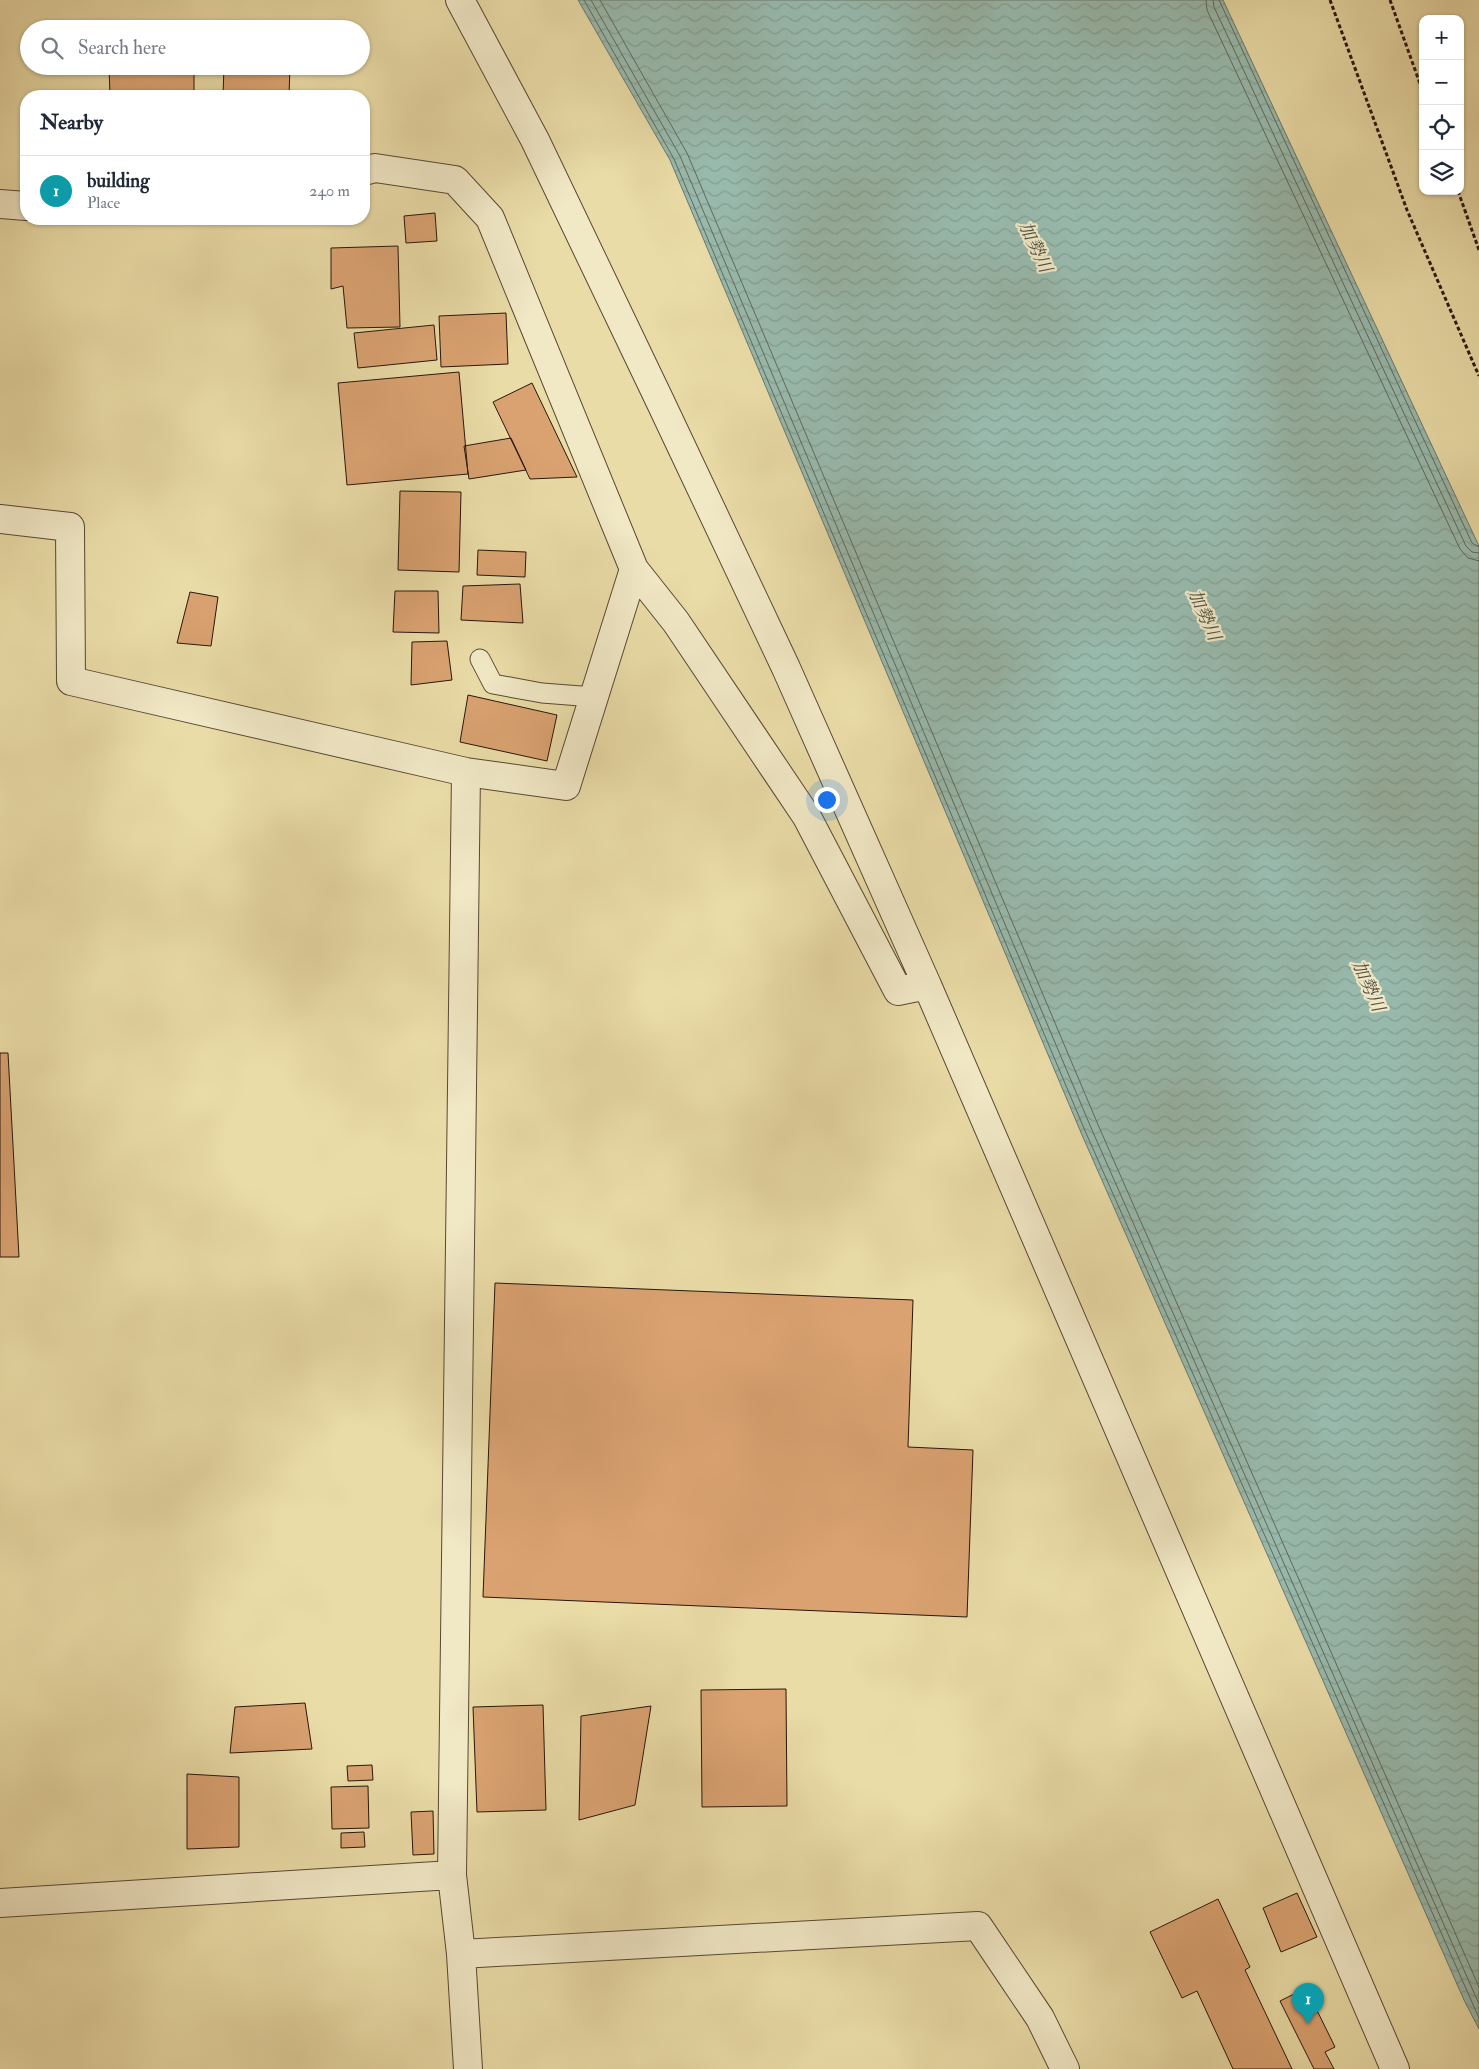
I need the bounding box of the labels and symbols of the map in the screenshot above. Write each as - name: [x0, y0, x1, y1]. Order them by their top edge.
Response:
- water label: 加勢川: [1013, 218, 1058, 278]
- water label: 加勢川: [1183, 586, 1226, 646]
- your location: [814, 787, 840, 813]
- water label: 加勢川: [1347, 957, 1390, 1017]
- pin: 1: [1292, 1983, 1324, 2024]

